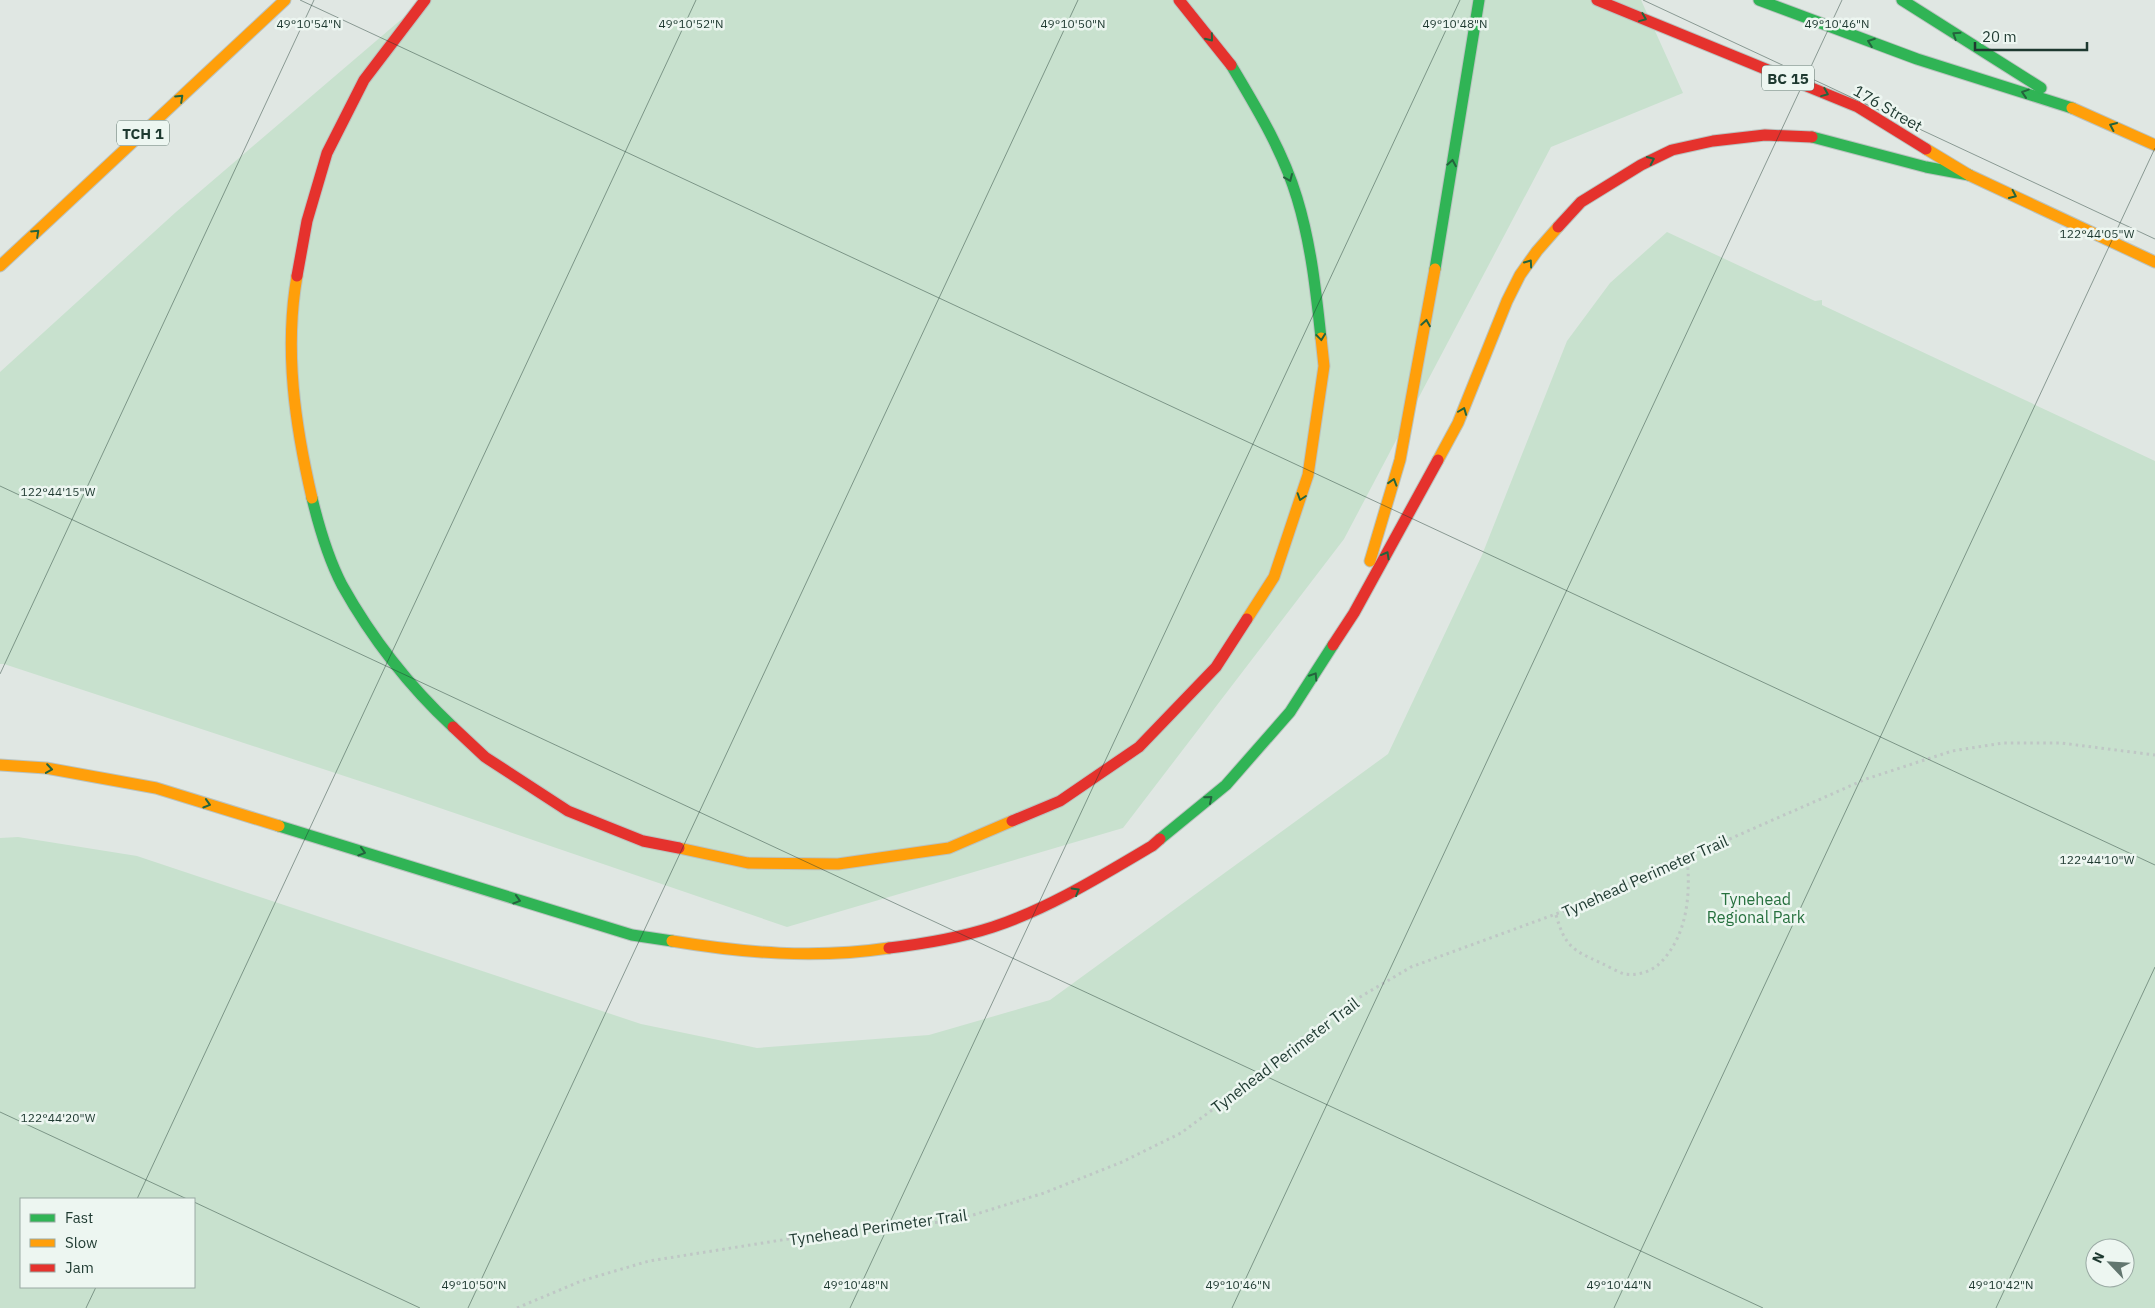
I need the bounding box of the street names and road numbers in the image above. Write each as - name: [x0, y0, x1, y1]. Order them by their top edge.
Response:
- road number: BC 15: [1762, 66, 1814, 90]
- street label: 176 Street: [1850, 80, 1926, 136]
- road number: TCH 1: [117, 120, 169, 146]
- street label: Tynehead Perimeter Trail: [1559, 830, 1731, 922]
- street label: Tynehead Perimeter Trail: [1207, 993, 1363, 1117]
- street label: Tynehead Perimeter Trail: [788, 1205, 968, 1249]

